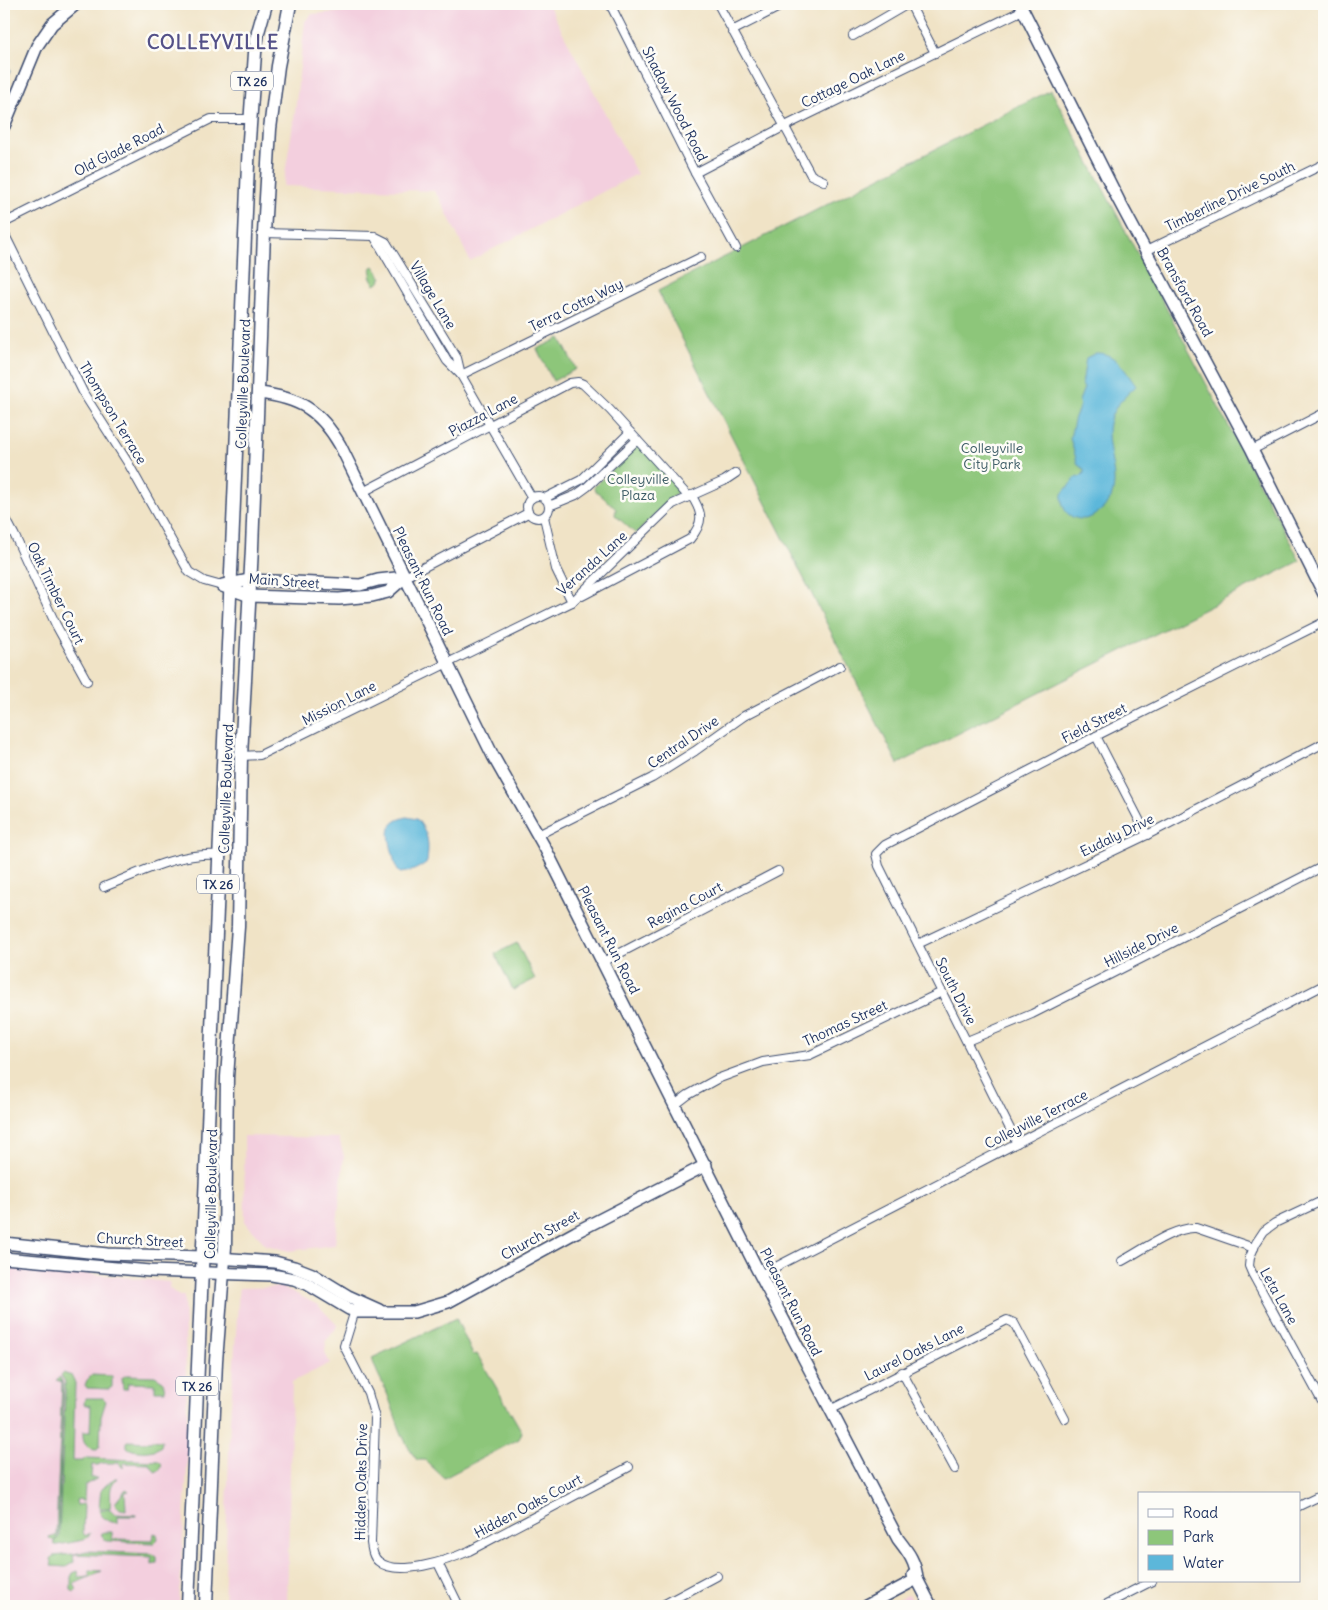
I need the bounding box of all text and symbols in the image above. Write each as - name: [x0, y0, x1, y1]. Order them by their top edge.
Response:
- district label: COLLEYVILLE: [147, 30, 279, 54]
- street label: Shadow Wood Road: [638, 44, 712, 164]
- street label: Cottage Oak Lane: [798, 46, 908, 112]
- road number: TX 26: [231, 72, 273, 90]
- street label: Old Glade Road: [71, 120, 167, 180]
- street label: Timberline Drive South: [1162, 157, 1298, 235]
- street label: Bransford Road: [1153, 244, 1217, 340]
- street label: Village Lane: [406, 258, 460, 332]
- street label: Terra Cotta Way: [526, 275, 626, 335]
- street label: Colleyville Boulevard: [232, 319, 254, 449]
- street label: Thompson Terrace: [75, 358, 151, 468]
- street label: Piazza Lane: [446, 389, 520, 441]
- park label: Colleyville City Park: [961, 439, 1023, 473]
- park label: Colleyville Plaza: [607, 470, 669, 504]
- street label: Pleasant Run Road: [389, 524, 457, 638]
- street label: Veranda Lane: [553, 527, 631, 599]
- street label: Oak Timber Court: [23, 539, 89, 647]
- street label: Main Street: [248, 570, 320, 592]
- street label: Mission Lane: [299, 677, 379, 729]
- street label: Field Street: [1058, 699, 1130, 747]
- street label: Central Drive: [644, 712, 722, 772]
- street label: Colleyville Boulevard: [215, 724, 237, 854]
- street label: Eudaly Drive: [1077, 809, 1157, 861]
- road number: TX 26: [197, 874, 239, 894]
- street label: Regina Court: [645, 878, 726, 932]
- street label: Pleasant Run Road: [574, 883, 644, 997]
- street label: Hillside Drive: [1101, 919, 1181, 971]
- street label: South Drive: [931, 954, 981, 1028]
- street label: Thomas Street: [800, 996, 890, 1050]
- street label: Colleyville Terrace: [981, 1085, 1091, 1153]
- street label: Colleyville Boulevard: [201, 1129, 221, 1259]
- street label: Church Street: [498, 1206, 583, 1264]
- street label: Church Street: [96, 1229, 184, 1251]
- street label: Pleasant Run Road: [756, 1245, 826, 1359]
- street label: Leta Lane: [1256, 1265, 1302, 1327]
- street label: Laurel Oaks Lane: [861, 1319, 967, 1385]
- road number: TX 26: [176, 1376, 218, 1395]
- street label: Hidden Oaks Drive: [351, 1423, 371, 1541]
- street label: Hidden Oaks Court: [471, 1470, 585, 1542]
- legend: [1138, 1492, 1300, 1582]
- text: Road: [1183, 1503, 1218, 1522]
- text: Park: [1183, 1527, 1214, 1546]
- text: Water: [1183, 1553, 1224, 1572]

